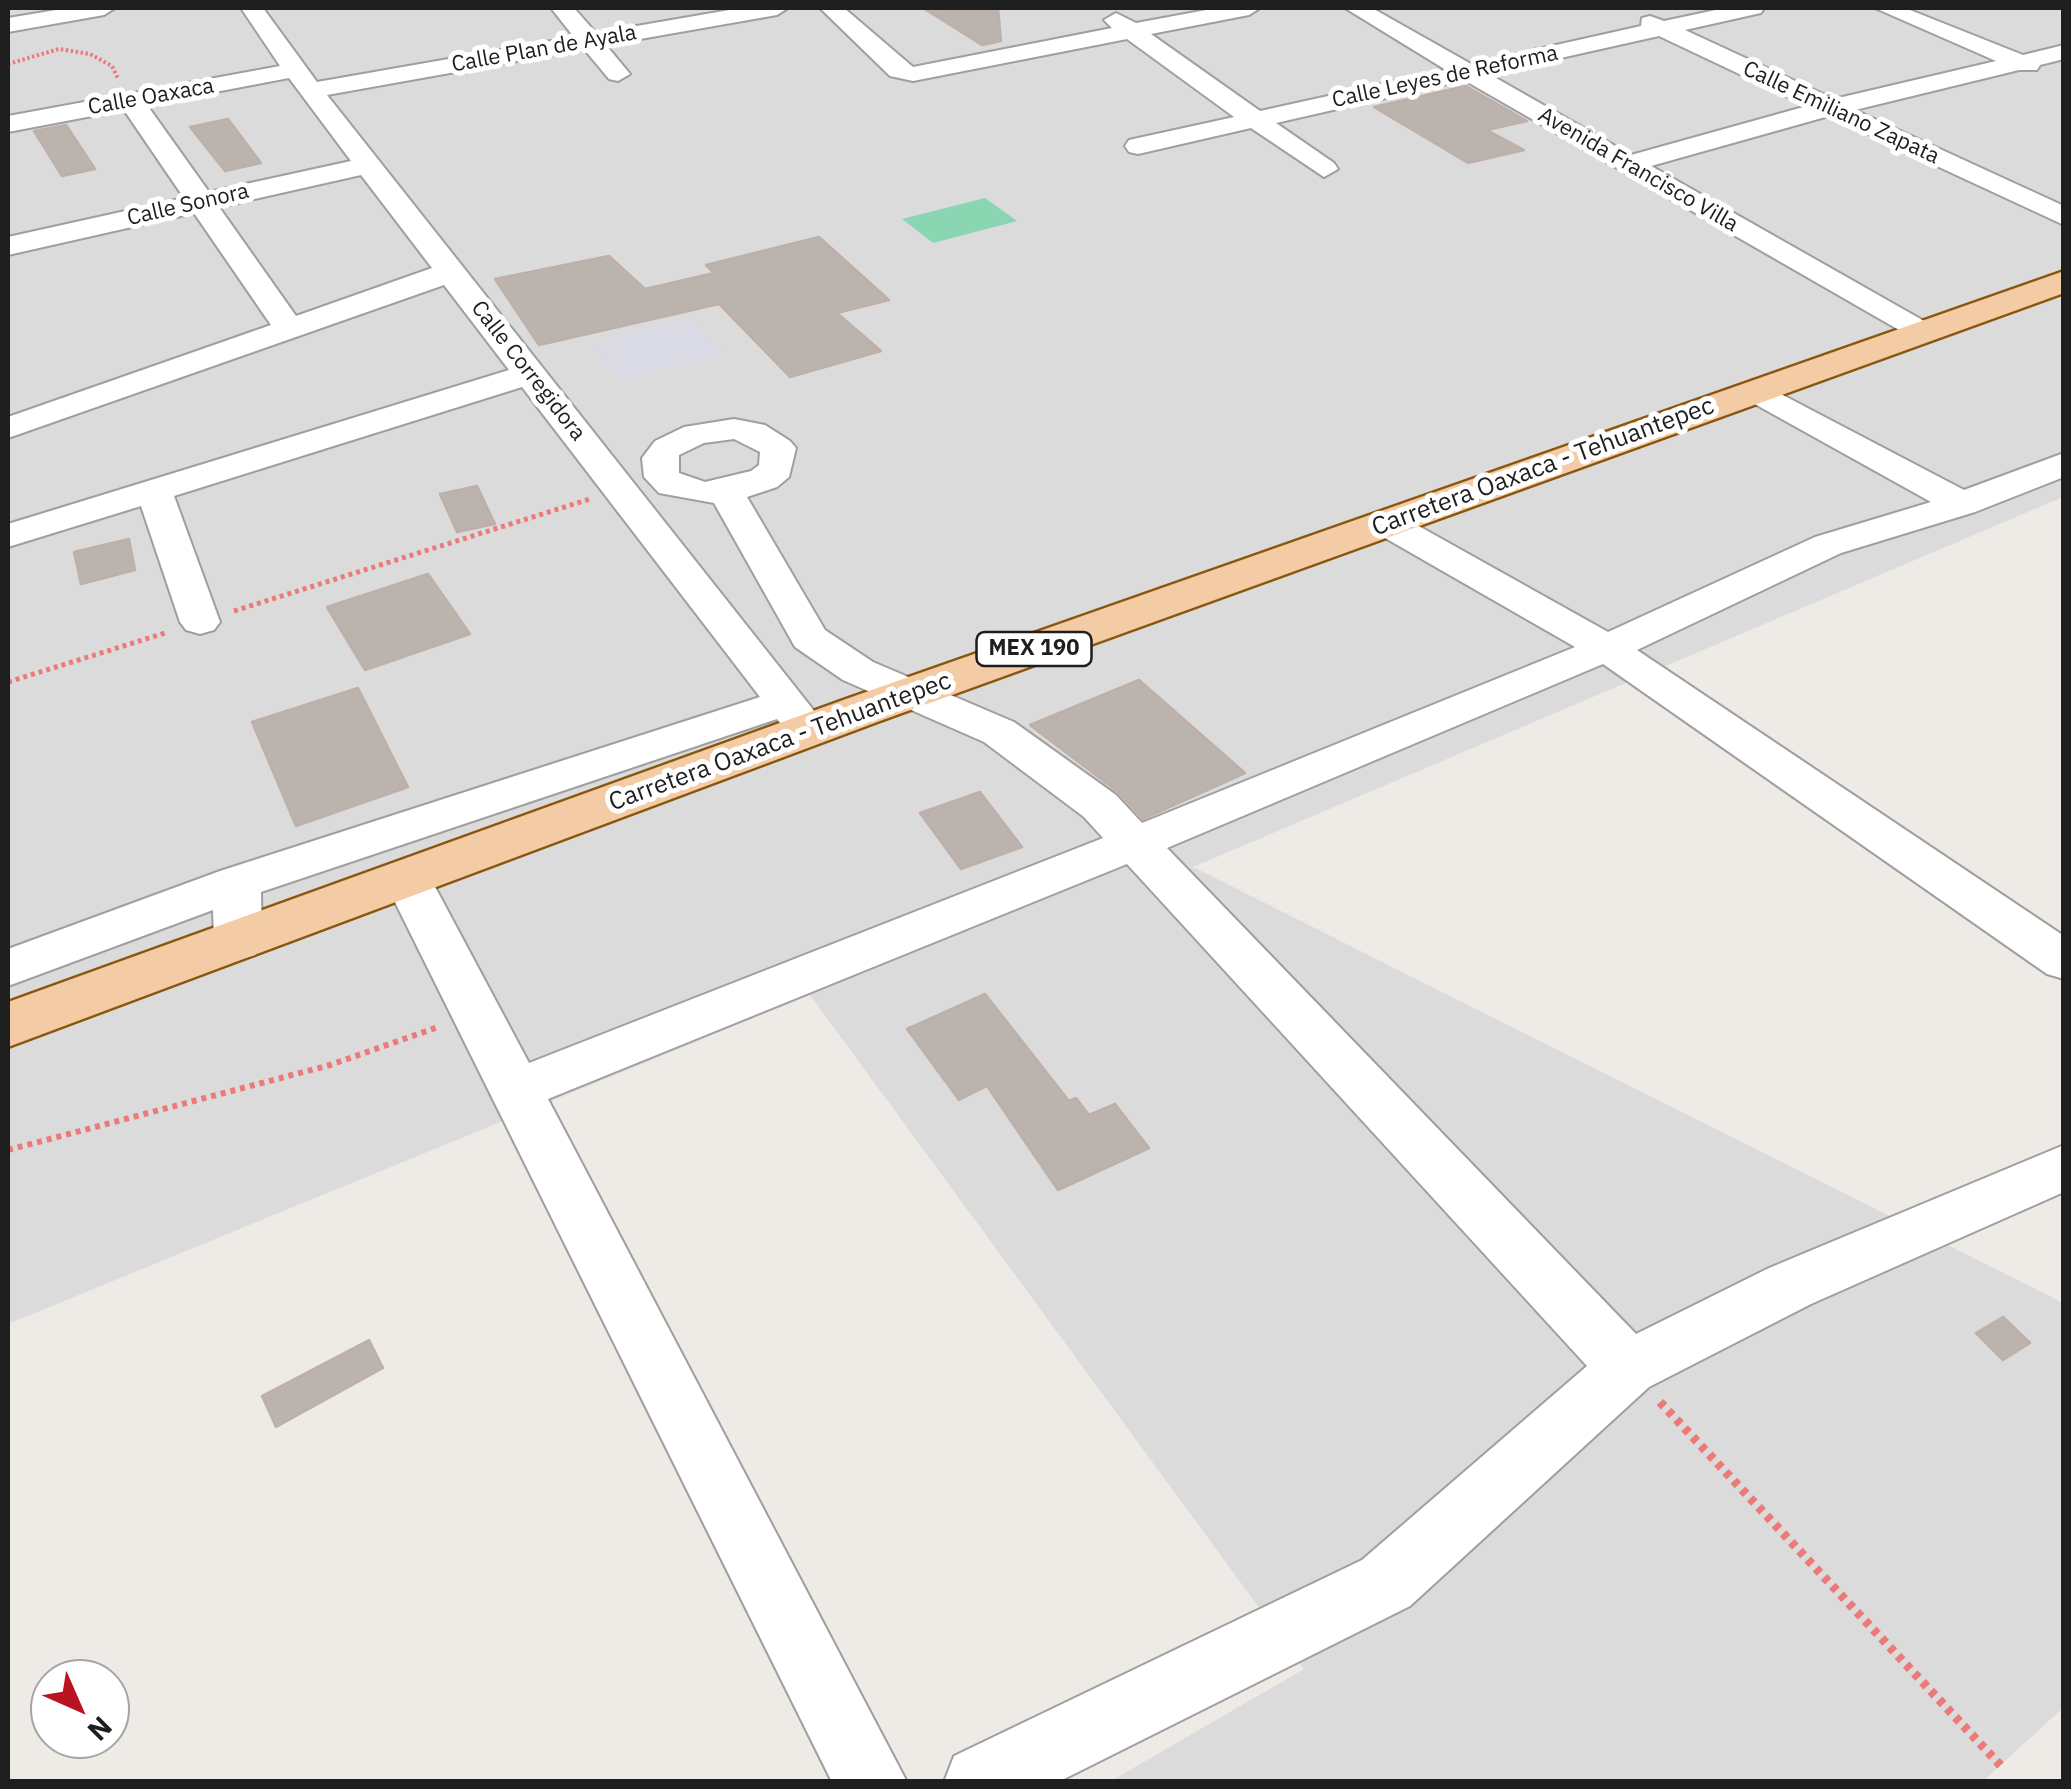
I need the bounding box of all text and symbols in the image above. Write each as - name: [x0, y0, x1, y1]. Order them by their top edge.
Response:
- street label: Calle Plan de Ayala: [450, 20, 638, 78]
- street label: Calle Leyes de Reforma: [1330, 40, 1560, 114]
- street label: Calle Emiliano Zapata: [1739, 56, 1943, 170]
- street label: Calle Oaxaca: [86, 73, 216, 121]
- street label: Avenida Francisco Villa: [1533, 102, 1743, 238]
- street label: Calle Sonora: [125, 178, 251, 232]
- street label: Calle Corregidora: [465, 296, 591, 446]
- street label: Carretera Oaxaca - Tehuantepec: [1368, 391, 1718, 543]
- road number: MEX 190: [976, 632, 1092, 666]
- street label: Carretera Oaxaca - Tehuantepec: [605, 666, 955, 818]
- north arrow: [30, 1659, 130, 1759]
- text: N: [80, 1709, 120, 1749]

